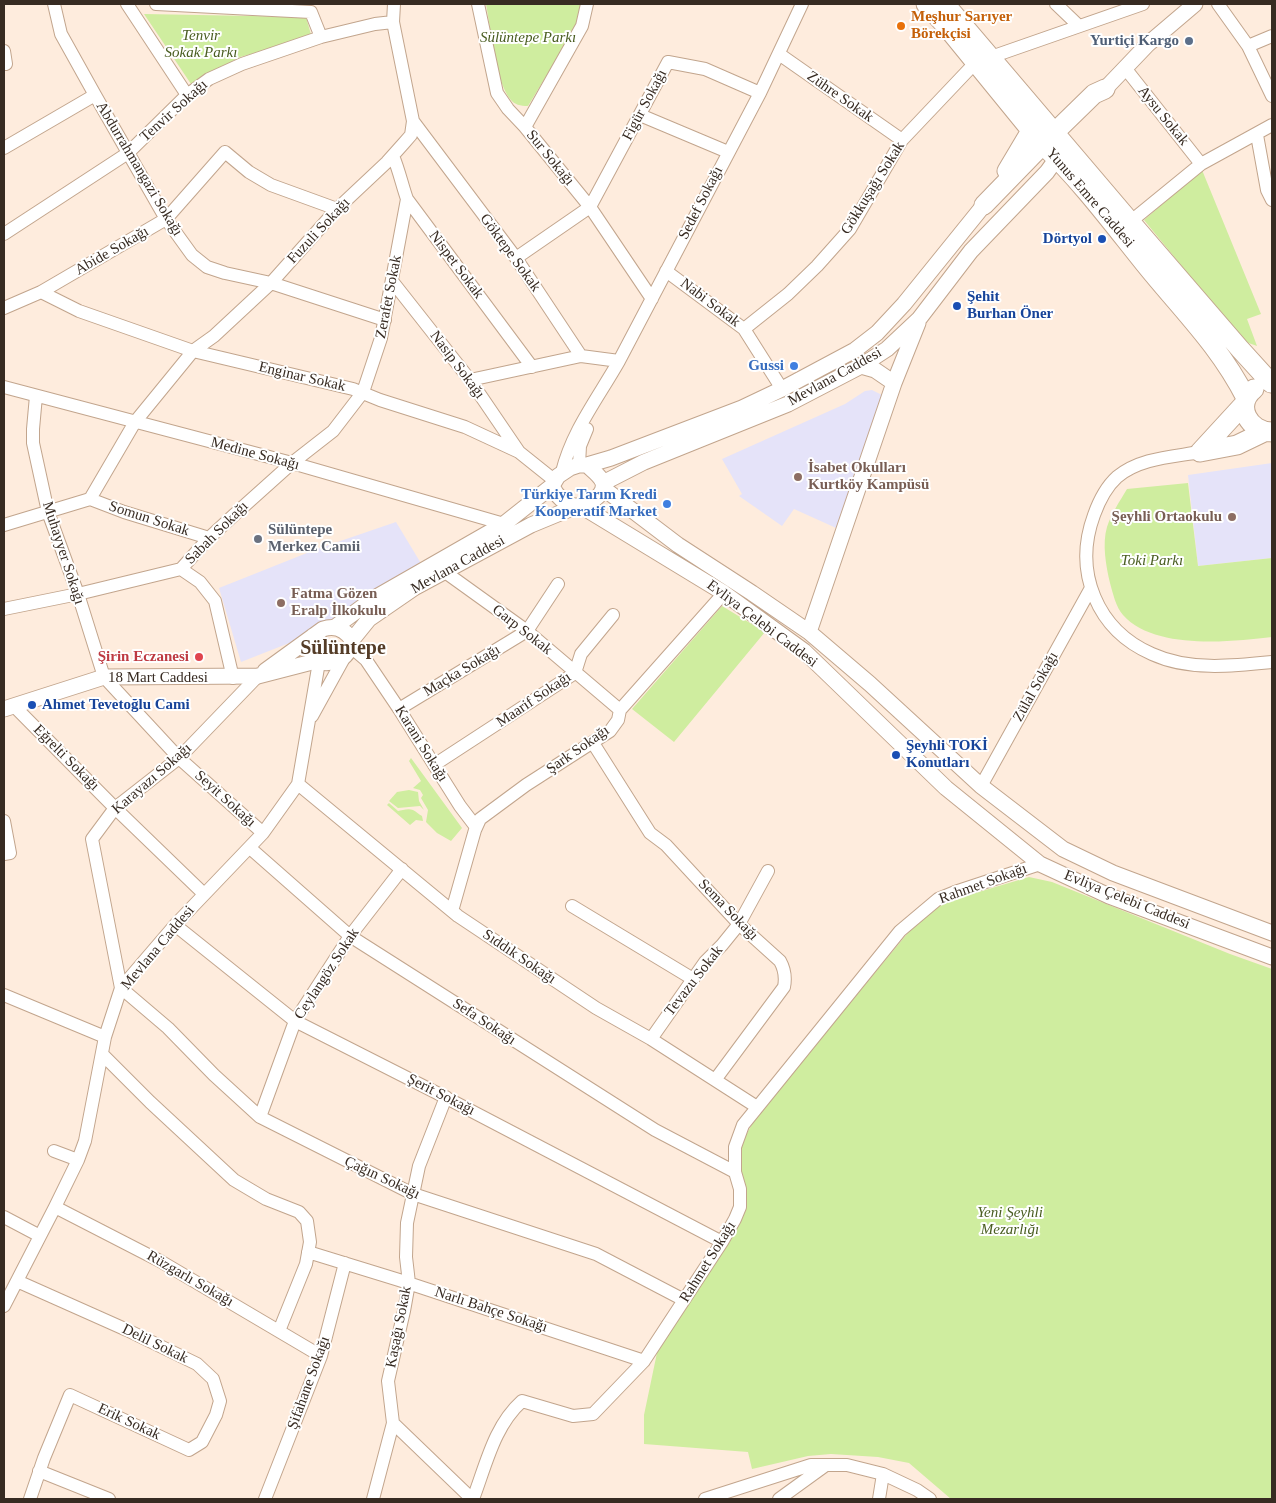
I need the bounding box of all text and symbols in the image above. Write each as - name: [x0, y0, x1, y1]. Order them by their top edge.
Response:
- place label: Meşhur Sarıyer Börekçisi: [911, 8, 1012, 43]
- marker: Meşhur Sarıyer Börekçisi: [895, 20, 907, 32]
- park label: Tenvir Sokak Parkı: [165, 27, 237, 62]
- park label: Sülüntepe Parkı: [480, 29, 576, 47]
- place label: Yurtiçi Kargo: [1090, 32, 1179, 50]
- marker: Yurtiçi Kargo: [1183, 35, 1195, 47]
- street label: Figür Sokağı: [619, 66, 671, 144]
- street label: Zühre Sokak: [803, 68, 877, 126]
- street label: Tenvir Sokağı: [137, 76, 211, 146]
- street label: Aysu Sokak: [1133, 83, 1193, 149]
- street label: Abdurrahmangazi Sokağı: [92, 98, 186, 240]
- street label: Sur Sokağı: [522, 127, 578, 189]
- street label: Gökkuşağı Sokak: [837, 138, 909, 238]
- street label: Yunus Emre Caddesi: [1042, 145, 1138, 251]
- street label: Sedef Sokağı: [675, 163, 727, 243]
- street label: Fuzuli Sokağı: [284, 194, 354, 268]
- street label: Göktepe Sokak: [476, 210, 544, 296]
- street label: Abide Sokağı: [72, 223, 152, 279]
- street label: Nispet Sokak: [425, 227, 487, 303]
- place label: Dörtyol: [1043, 230, 1092, 248]
- marker: Dörtyol: [1096, 233, 1108, 245]
- street label: Zerafet Sokak: [372, 254, 406, 340]
- street label: Nabi Sokak: [676, 275, 744, 331]
- place label: Şehit Burhan Öner: [967, 288, 1053, 323]
- marker: Şehit Burhan Öner: [951, 300, 963, 312]
- street label: Nasip Sokağı: [426, 327, 488, 403]
- street label: Mevlana Caddesi: [785, 344, 885, 410]
- place label: Gussi: [748, 357, 784, 375]
- street label: Enginar Sokak: [257, 358, 347, 396]
- marker: Gussi: [788, 360, 800, 372]
- street label: Medine Sokağı: [209, 433, 301, 475]
- place label: İsabet Okulları Kurtköy Kampüsü: [808, 459, 929, 494]
- marker: İsabet Okulları Kurtköy Kampüsü: [792, 471, 804, 483]
- place label: Türkiye Tarım Kredi Kooperatif Market: [521, 486, 657, 521]
- street label: Somun Sokak: [106, 497, 192, 541]
- street label: Sabah Sokağı: [182, 498, 252, 568]
- marker: Türkiye Tarım Kredi Kooperatif Market: [661, 498, 673, 510]
- street label: Muhayyer Sokağı: [38, 499, 88, 607]
- place label: Şeyhli Ortaokulu: [1112, 508, 1222, 526]
- marker: Şeyhli Ortaokulu: [1226, 511, 1238, 523]
- place label: Sülüntepe Merkez Camii: [268, 521, 360, 556]
- street label: Mevlana Caddesi: [408, 532, 508, 598]
- marker: Sülüntepe Merkez Camii: [252, 533, 264, 545]
- park label: Toki Parkı: [1121, 552, 1183, 570]
- street label: Evliya Çelebi Caddesi: [703, 576, 821, 672]
- place label: Fatma Gözen Eralp İlkokulu: [291, 585, 386, 620]
- marker: Fatma Gözen Eralp İlkokulu: [275, 597, 287, 609]
- street label: Garp Sokak: [488, 601, 556, 659]
- district label: Sülüntepe: [300, 637, 386, 661]
- street label: Maçka Sokağı: [420, 641, 504, 701]
- place label: Şirin Eczanesi: [98, 648, 189, 666]
- street label: Zülal Sokağı: [1009, 649, 1063, 725]
- marker: Şirin Eczanesi: [193, 651, 205, 663]
- street label: Maarif Sokağı: [493, 668, 575, 732]
- street label: 18 Mart Caddesi: [108, 669, 208, 687]
- place label: Ahmet Tevetoğlu Cami: [42, 696, 190, 714]
- marker: Ahmet Tevetoğlu Cami: [26, 699, 38, 711]
- street label: Karani Sokağı: [391, 703, 451, 785]
- street label: Eğrelti Sokağı: [29, 721, 103, 795]
- street label: Şark Sokağı: [543, 722, 613, 778]
- place label: Şeyhli TOKİ Konutları: [906, 737, 988, 772]
- street label: Karayazı Sokağı: [109, 740, 195, 818]
- marker: Şeyhli TOKİ Konutları: [890, 749, 902, 761]
- street label: Seyit Sokağı: [191, 767, 259, 831]
- street label: Rahmet Sokağı: [937, 860, 1029, 908]
- street label: Evliya Çelebi Caddesi: [1061, 867, 1193, 933]
- street label: Sema Sokağı: [694, 875, 762, 945]
- street label: Mevlana Caddesi: [118, 902, 198, 994]
- street label: Ceylangöz Sokak: [291, 925, 363, 1023]
- street label: Sıddık Sokağı: [479, 926, 559, 988]
- street label: Tevazu Sokak: [661, 942, 727, 1020]
- street label: Sefa Sokağı: [449, 995, 519, 1049]
- street label: Şerit Sokağı: [404, 1070, 478, 1120]
- street label: Çağın Sokağı: [341, 1153, 423, 1203]
- park label: Yeni Şeyhli Mezarlığı: [977, 1204, 1043, 1239]
- street label: Rahmet Sokağı: [676, 1218, 740, 1306]
- street label: Rüzgarlı Sokağı: [143, 1247, 237, 1311]
- street label: Narlı Bahçe Sokağı: [432, 1283, 550, 1337]
- street label: Kaşağı Sokak: [382, 1285, 416, 1369]
- street label: Delil Sokak: [119, 1320, 191, 1368]
- street label: Şifahane Sokağı: [284, 1334, 334, 1432]
- street label: Erik Sokak: [95, 1400, 163, 1444]

